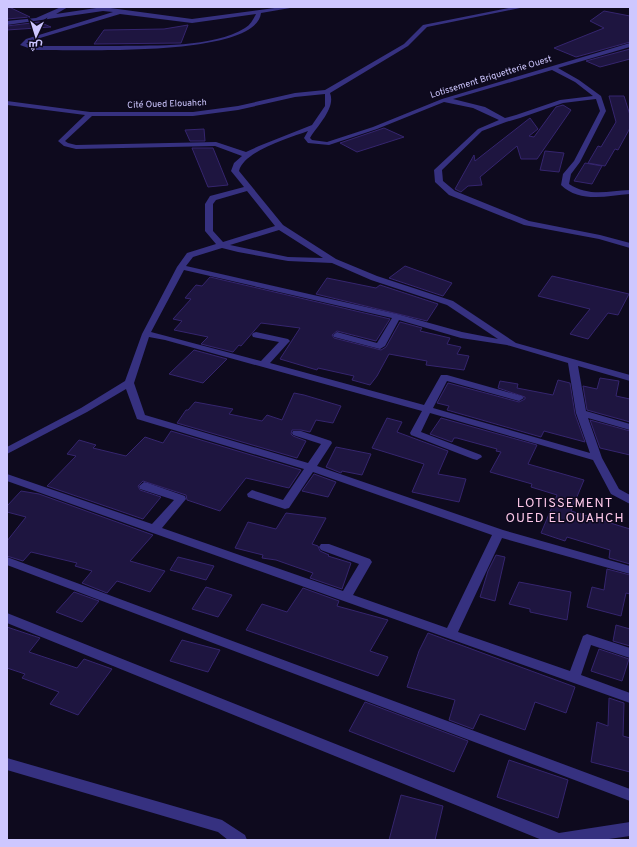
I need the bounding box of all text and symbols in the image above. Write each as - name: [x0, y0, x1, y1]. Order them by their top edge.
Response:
- north arrow: [16, 16, 56, 56]
- text: ش: [28, 38, 43, 52]
- street label: Lotissement Briquetterie Ouest: [429, 53, 553, 101]
- street label: Cité Oued Elouahch: [127, 97, 207, 111]
- district label: LOTISSEMENT OUED ELOUAHCH: [505, 496, 625, 527]

